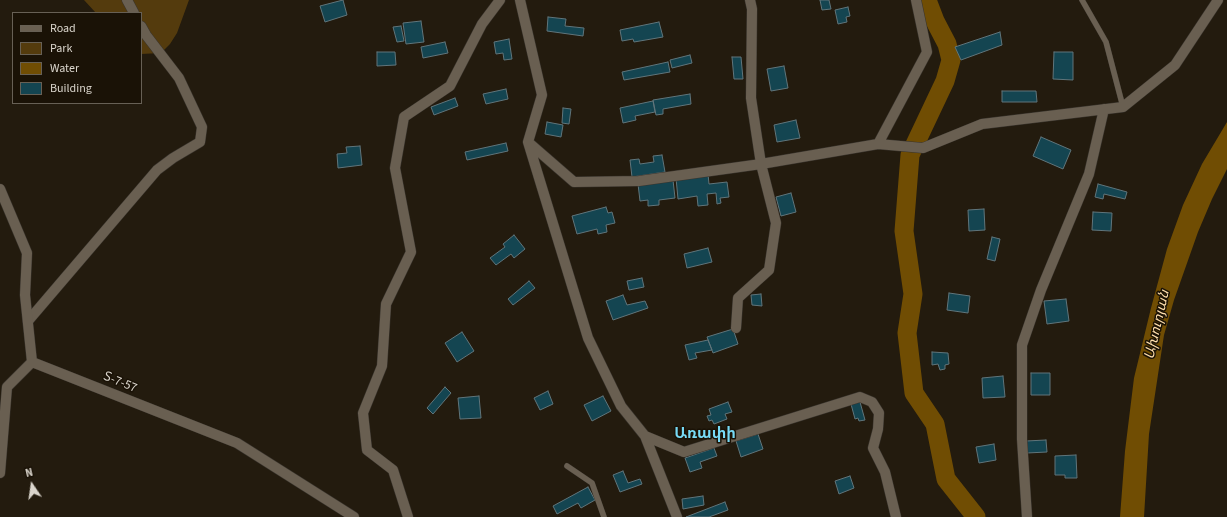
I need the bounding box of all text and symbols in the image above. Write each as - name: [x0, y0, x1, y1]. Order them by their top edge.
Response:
- legend: [12, 12, 142, 104]
- text: Road: [50, 20, 76, 37]
- text: Park: [50, 40, 72, 57]
- text: Water: [50, 60, 79, 77]
- text: Building: [50, 80, 92, 97]
- water label: Ախուրյան: [1142, 289, 1174, 361]
- street label: Տ-7-57: [101, 369, 139, 397]
- district label: Առափի: [674, 426, 736, 444]
- north arrow: [12, 465, 52, 505]
- text: N: [24, 465, 34, 481]

